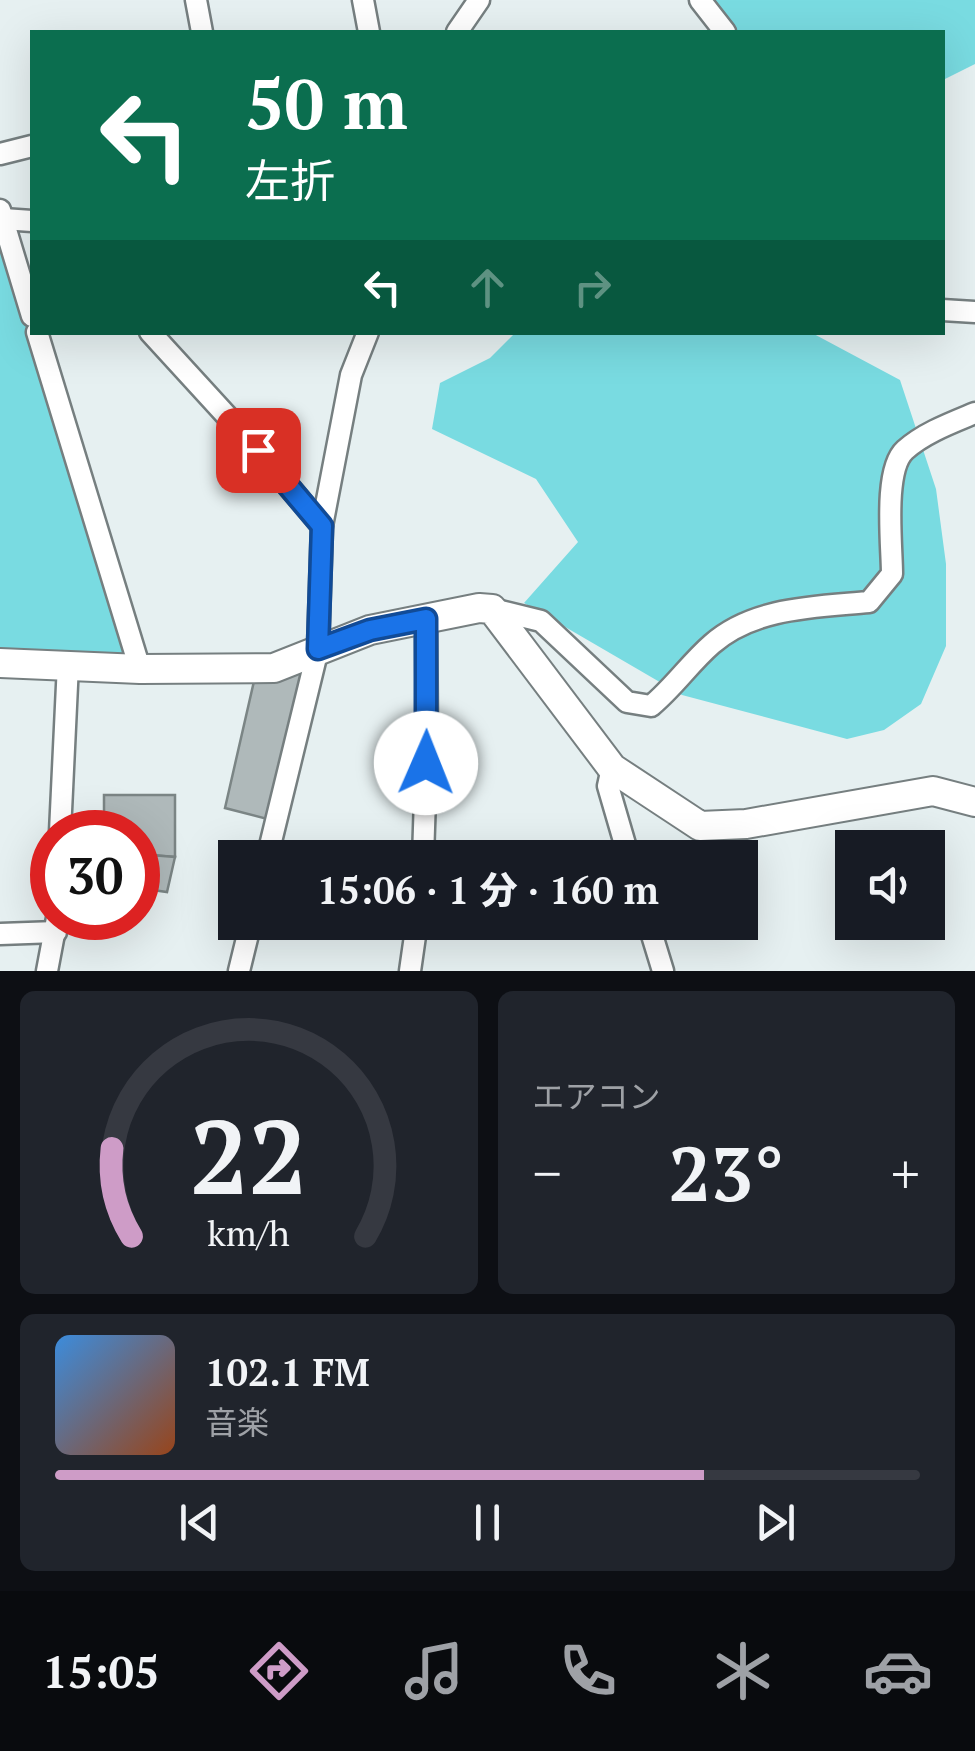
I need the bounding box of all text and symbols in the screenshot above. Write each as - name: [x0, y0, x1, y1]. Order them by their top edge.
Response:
- text: 50 m: [245, 56, 408, 149]
- icon: left: [80, 70, 210, 200]
- text: 左折: [245, 150, 335, 210]
- icon: left: [355, 260, 410, 315]
- icon: ahead: [460, 260, 515, 315]
- icon: right: [565, 260, 620, 315]
- pin: [216, 408, 301, 493]
- icon: arrive: [231, 423, 286, 478]
- position arrow: [374, 711, 478, 815]
- speed limit sign: 30: [30, 810, 160, 940]
- map controls: [835, 830, 945, 940]
- button: sound: [835, 830, 945, 940]
- text: 15:06 · 1 分 · 160 m: [317, 865, 659, 915]
- text: エアコン: [533, 1075, 661, 1117]
- text: 22: [190, 1086, 308, 1224]
- text: 23°: [668, 1123, 784, 1222]
- text: −: [533, 1136, 562, 1209]
- text: +: [891, 1136, 920, 1209]
- text: km/h: [207, 1209, 290, 1256]
- text: 102.1 FM: [205, 1347, 370, 1397]
- text: 音楽: [205, 1401, 269, 1443]
- icon: previous: [172, 1495, 227, 1550]
- icon: pause: [460, 1495, 515, 1550]
- icon: next: [748, 1495, 803, 1550]
- icon: directions: [244, 1636, 314, 1706]
- icon: music: [399, 1636, 469, 1706]
- icon: phone: [553, 1636, 623, 1706]
- icon: climate: [708, 1636, 778, 1706]
- icon: car: [863, 1636, 933, 1706]
- text: 15:05: [42, 1641, 159, 1701]

